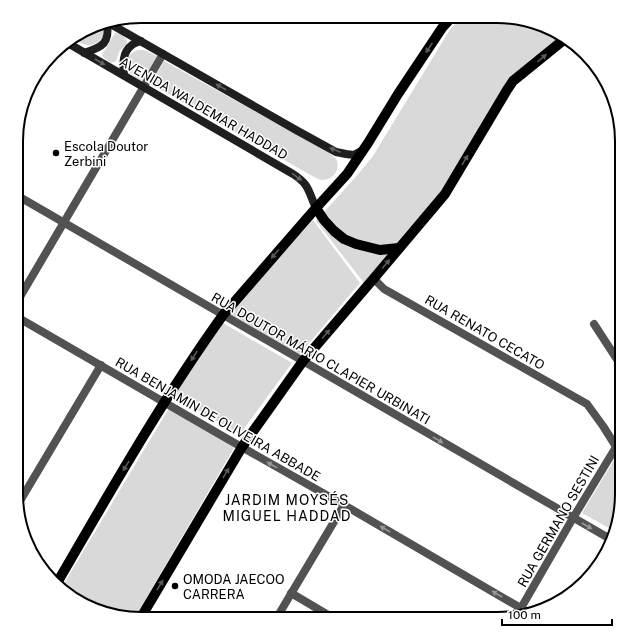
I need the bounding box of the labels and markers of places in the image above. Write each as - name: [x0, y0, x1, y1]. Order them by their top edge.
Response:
- place label: Escola Doutor Zerbini: [64, 139, 148, 169]
- marker: Escola Doutor Zerbini: [51, 148, 61, 158]
- place label: OMODA JAECOO CARRERA: [183, 572, 285, 602]
- marker: OMODA JAECOO CARRERA: [170, 581, 180, 591]

